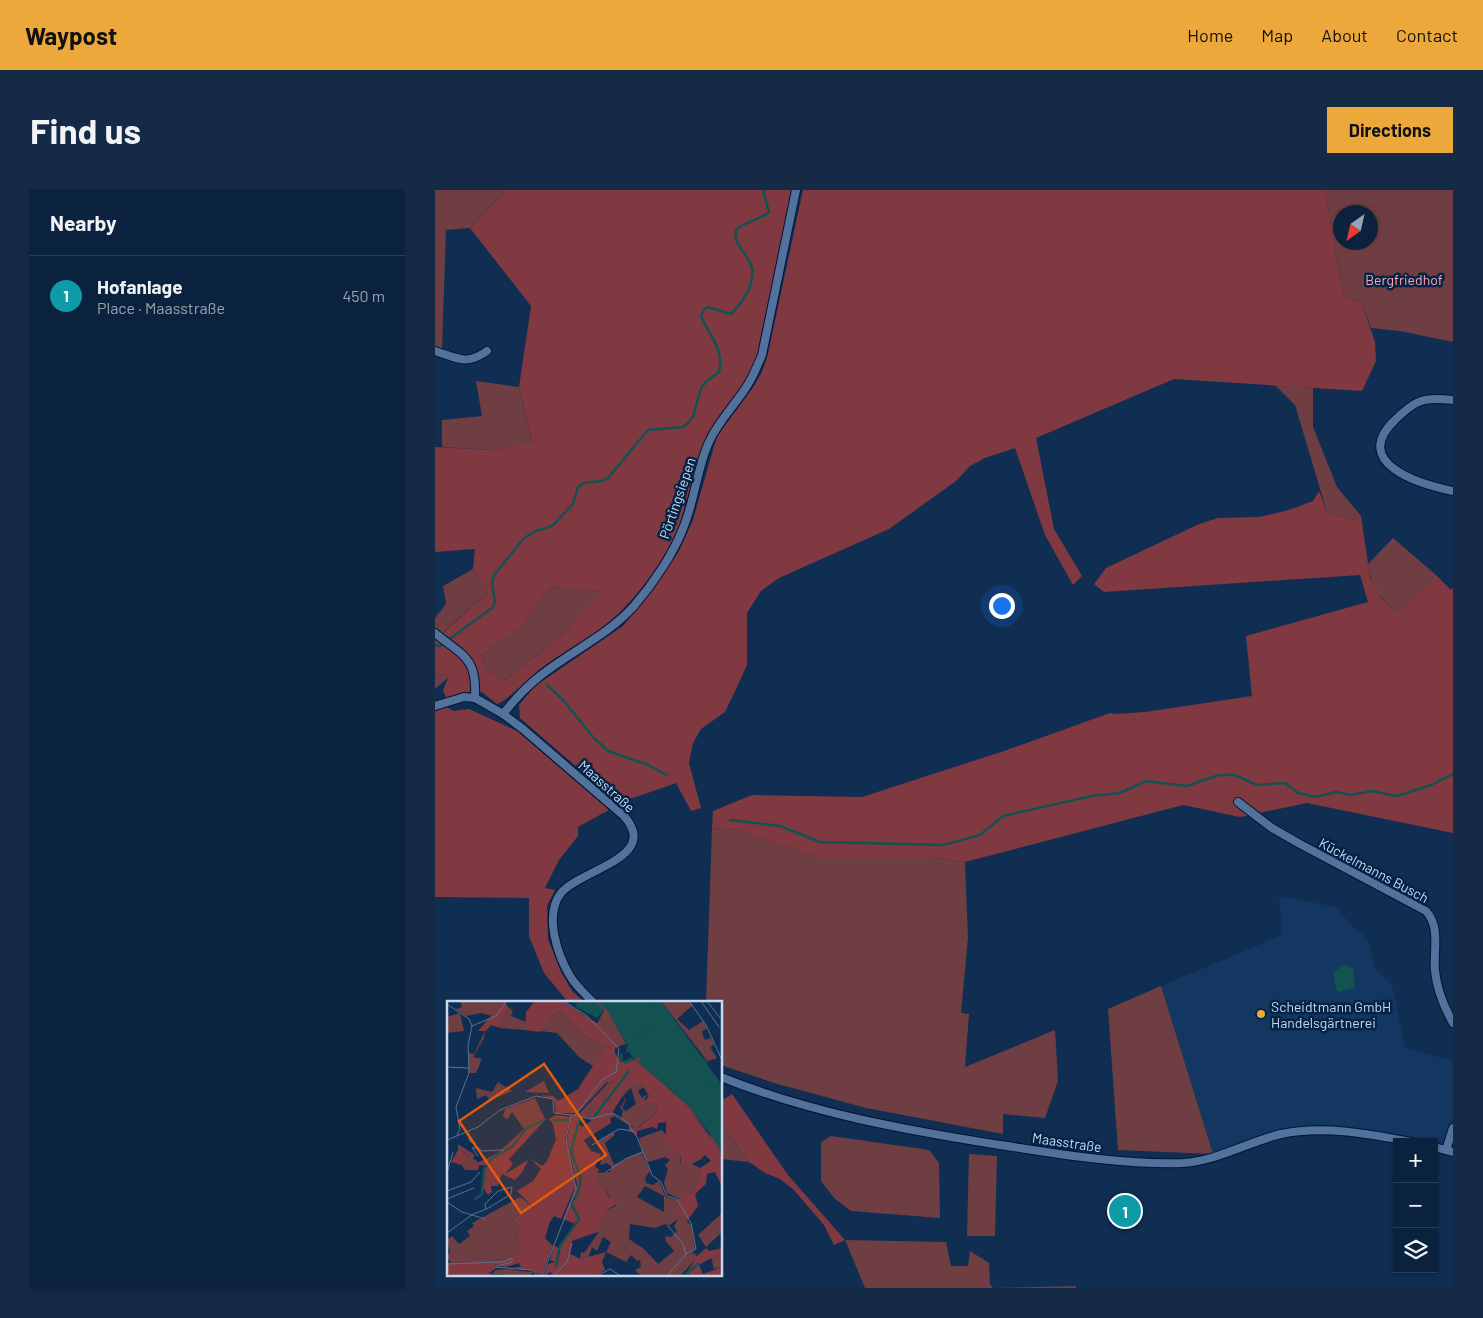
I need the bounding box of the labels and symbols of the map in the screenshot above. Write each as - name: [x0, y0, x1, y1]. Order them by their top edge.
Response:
- north arrow: [1333, 205, 1378, 250]
- park label: Bergfriedhof: [1365, 271, 1443, 288]
- street label: Pörtingsiepen: [655, 455, 699, 541]
- your location: [989, 593, 1015, 619]
- street label: Maasstraße: [575, 756, 639, 816]
- street label: Kückelmanns Busch: [1316, 834, 1432, 906]
- place label: Scheidtmann GmbH Handelsgärtnerei: [1271, 998, 1391, 1031]
- inset map: [447, 1001, 723, 1276]
- marker: Scheidtmann GmbH Handelsgärtnerei: [1255, 1008, 1267, 1020]
- street label: Maasstraße: [1031, 1129, 1103, 1155]
- pin: 1: [1109, 1192, 1141, 1230]

